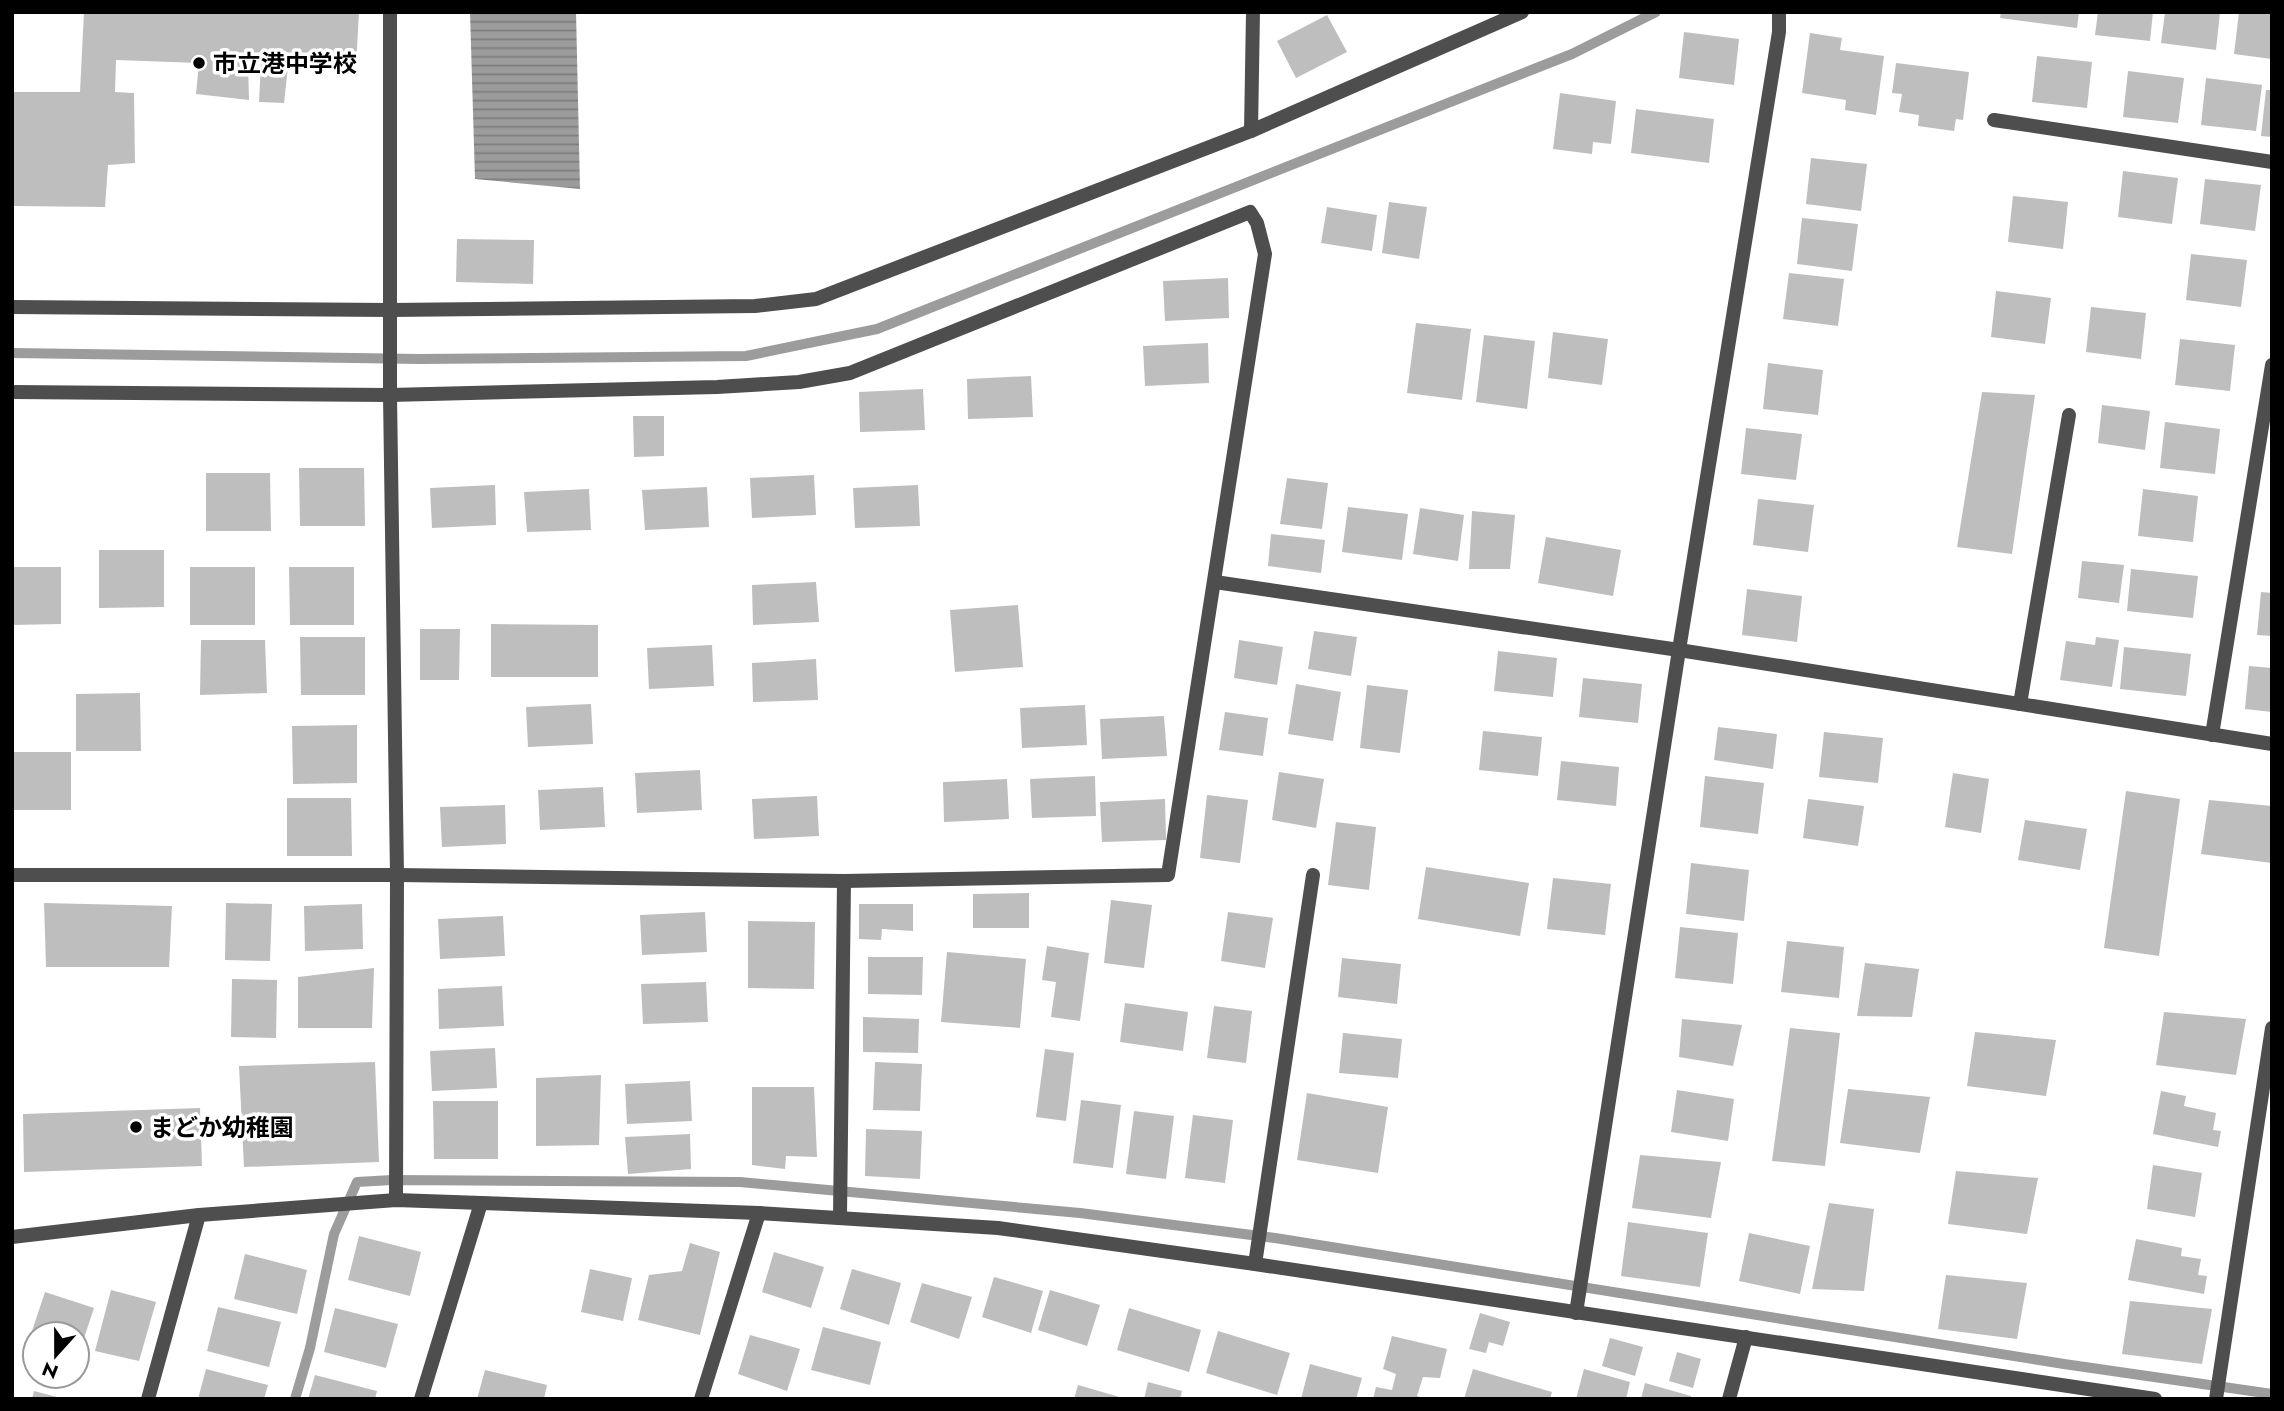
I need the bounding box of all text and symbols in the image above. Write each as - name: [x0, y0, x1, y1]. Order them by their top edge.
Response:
- place label: 市立港中学校: [213, 46, 357, 81]
- marker: 市立港中学校: [191, 55, 207, 71]
- place label: まどか幼稚園: [150, 1110, 294, 1145]
- marker: まどか幼稚園: [128, 1119, 144, 1135]
- north arrow: [21, 1320, 91, 1390]
- text: N: [38, 1355, 62, 1386]

